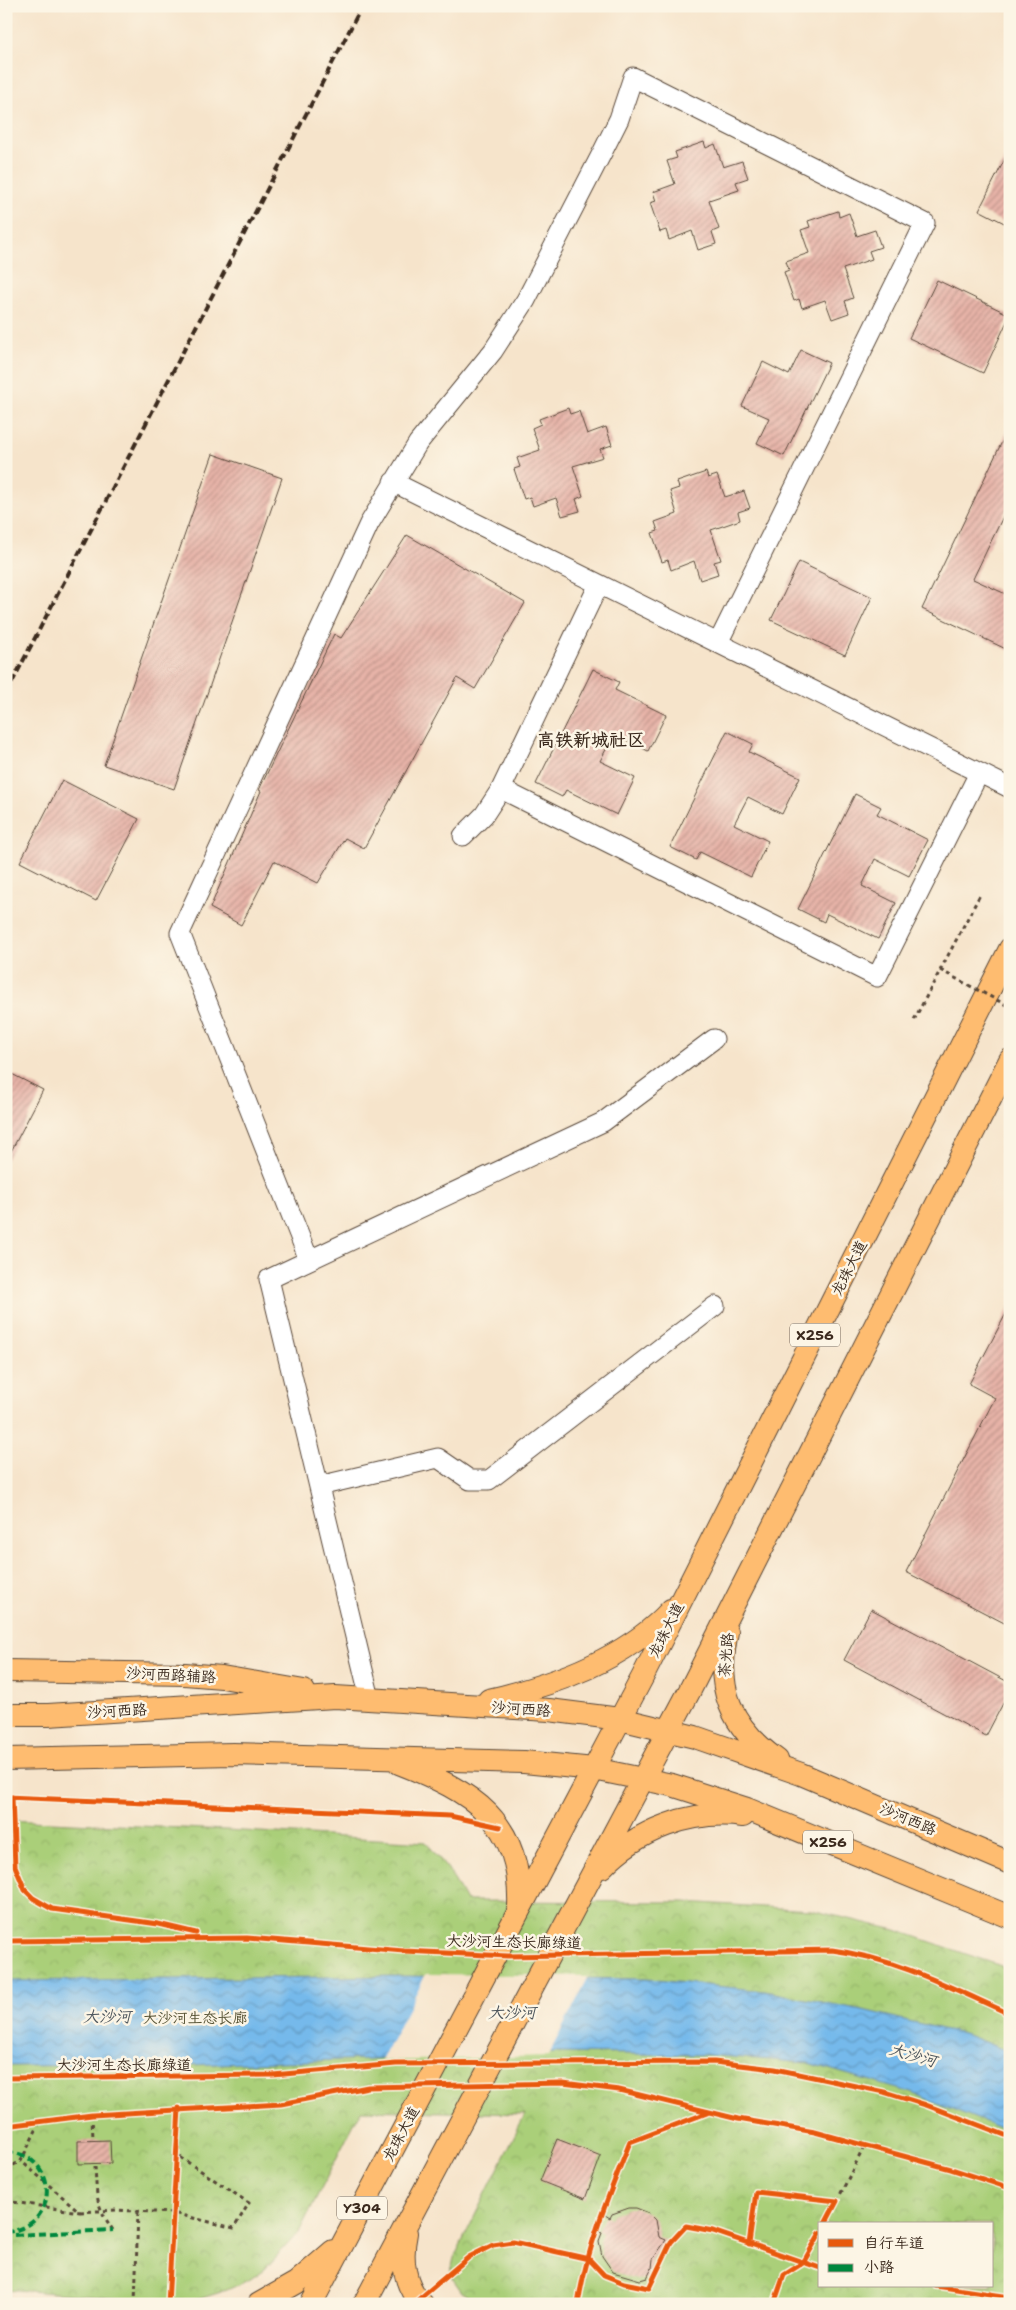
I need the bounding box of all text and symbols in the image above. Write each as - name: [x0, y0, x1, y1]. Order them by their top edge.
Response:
- district label: 高铁新城社区: [537, 728, 645, 752]
- street label: 龙珠大道: [826, 1237, 872, 1299]
- road number: X256: [790, 1324, 840, 1346]
- street label: 龙珠大道: [643, 1599, 689, 1661]
- street label: 茶光路: [714, 1632, 738, 1678]
- street label: 沙河西路辅路: [126, 1663, 216, 1687]
- street label: 沙河西路: [490, 1697, 552, 1721]
- street label: 沙河西路: [87, 1699, 147, 1723]
- street label: 沙河西路: [876, 1798, 940, 1840]
- road number: X256: [803, 1830, 853, 1854]
- street label: 大沙河生态长廊绿道: [446, 1931, 582, 1953]
- water label: 大沙河: [488, 2002, 539, 2023]
- water label: 大沙河: [83, 2006, 134, 2027]
- park label: 大沙河生态长廊: [142, 2008, 248, 2028]
- water label: 大沙河: [887, 2038, 942, 2073]
- street label: 大沙河生态长廊绿道: [56, 2055, 192, 2075]
- street label: 龙珠大道: [378, 2103, 424, 2165]
- road number: Y304: [337, 2196, 387, 2220]
- legend: [818, 2222, 994, 2288]
- text: 自行车道: [864, 2233, 924, 2253]
- text: 小路: [864, 2257, 894, 2277]

